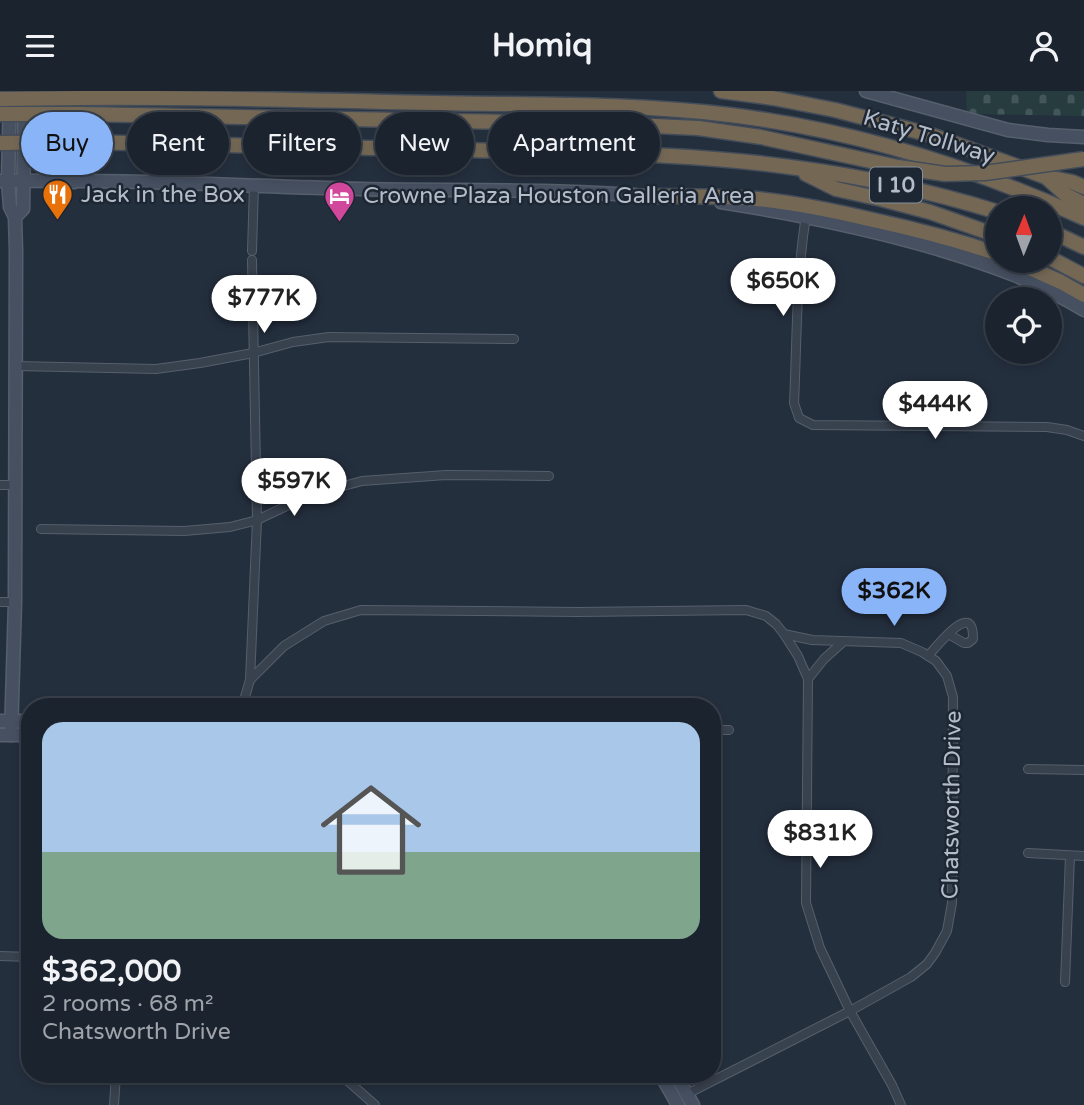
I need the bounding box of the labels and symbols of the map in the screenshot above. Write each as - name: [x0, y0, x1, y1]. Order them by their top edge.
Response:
- street label: Katy Tollway: [860, 104, 998, 170]
- road number: I 10: [870, 167, 922, 203]
- restaurant icon: Jack in the Box: [41, 178, 75, 222]
- hotel icon: Crowne Plaza Houston Galleria Area: [323, 179, 357, 223]
- place label: Jack in the Box: [81, 181, 245, 209]
- place label: Crowne Plaza Houston Galleria Area: [363, 182, 755, 210]
- north arrow: [985, 196, 1062, 273]
- pin: $650K: [734, 259, 832, 318]
- pin: $777K: [215, 275, 313, 335]
- pin: $444K: [886, 381, 984, 441]
- pin: $597K: [245, 459, 343, 518]
- pin: $362K: [845, 568, 943, 628]
- street label: Chatsworth Drive: [936, 710, 968, 900]
- pin: $831K: [771, 811, 869, 870]

